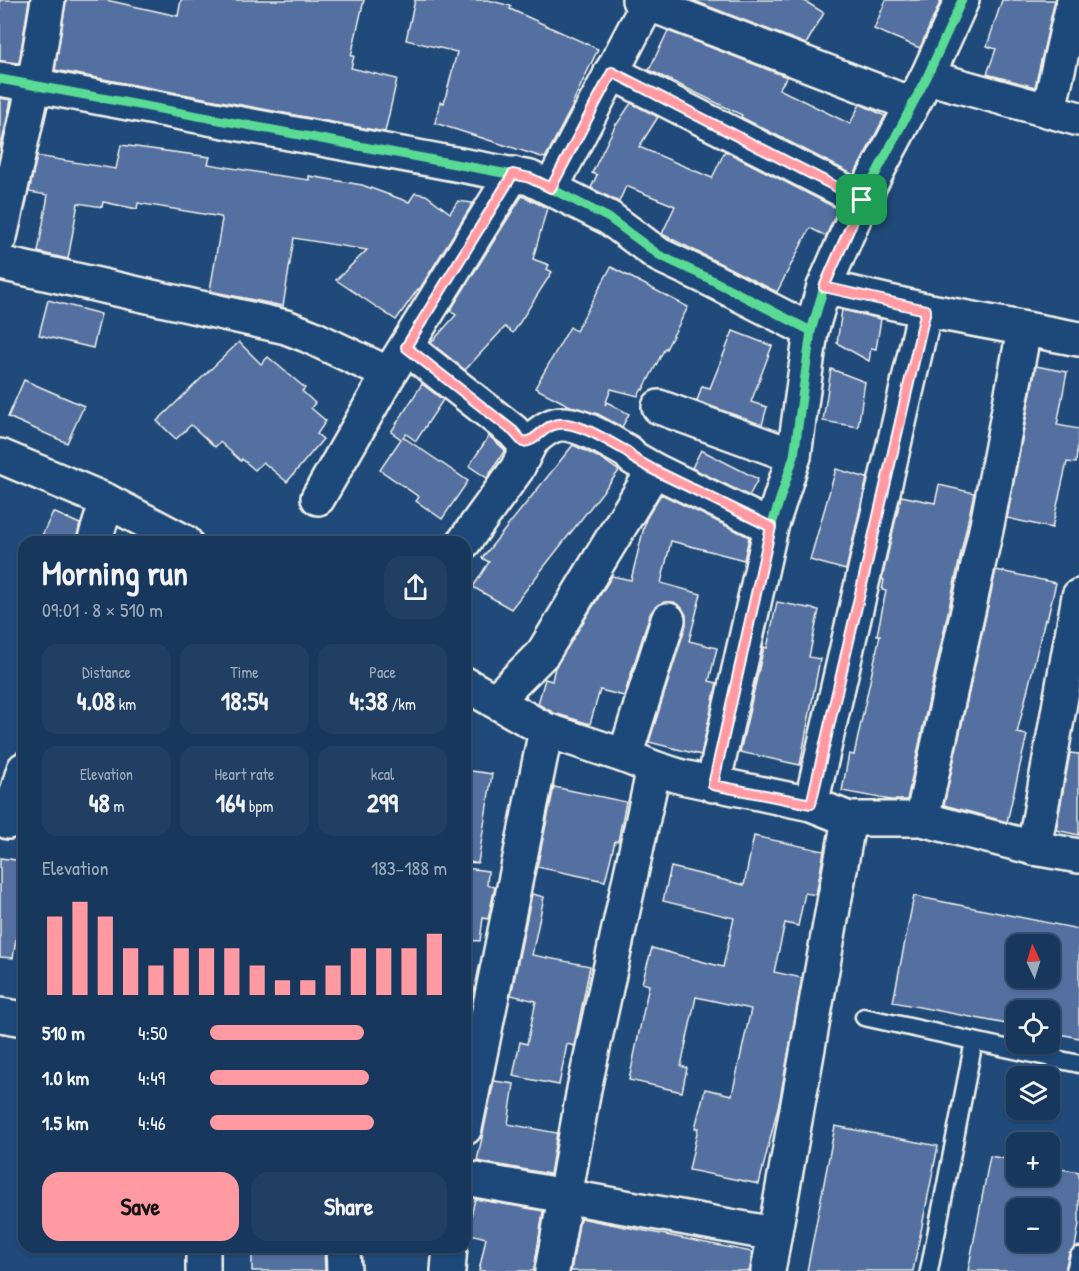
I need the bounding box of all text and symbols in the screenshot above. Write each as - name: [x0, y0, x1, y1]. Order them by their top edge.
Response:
- pin: [836, 174, 887, 225]
- icon: arrive: [845, 183, 878, 216]
- text: Morning run: [42, 551, 188, 595]
- button: share: [384, 556, 447, 619]
- text: 09:01 · 8 × 510 m: [42, 596, 163, 623]
- text: Distance: [82, 661, 131, 683]
- text: Time: [230, 661, 259, 683]
- text: Pace: [369, 661, 396, 683]
- text: 4.08: [77, 683, 115, 718]
- text: 18:54: [221, 683, 268, 718]
- text: 4:38: [349, 683, 388, 718]
- text: km: [115, 693, 136, 715]
- text: /km: [388, 693, 416, 715]
- text: Elevation: [80, 763, 133, 785]
- text: Heart rate: [215, 763, 274, 785]
- text: kcal: [371, 763, 394, 785]
- text: 48: [89, 785, 110, 820]
- text: 164: [216, 785, 245, 820]
- text: 299: [367, 785, 398, 820]
- text: m: [110, 795, 124, 817]
- text: bpm: [245, 795, 273, 817]
- text: Elevation: [42, 854, 108, 881]
- text: 183–188 m: [371, 854, 447, 881]
- north arrow: [1006, 934, 1060, 988]
- map controls: [1006, 934, 1060, 1252]
- button: locate: [1006, 1000, 1060, 1054]
- text: 510 m: [42, 1019, 85, 1046]
- text: 4:50: [138, 1019, 168, 1046]
- text: 1.0 km: [42, 1064, 89, 1091]
- text: 4:49: [138, 1064, 165, 1091]
- button: layers: [1006, 1066, 1060, 1120]
- text: 1.5 km: [42, 1109, 89, 1136]
- text: 4:46: [138, 1109, 166, 1136]
- button: +: [1006, 1132, 1060, 1186]
- button: Save: [42, 1172, 239, 1241]
- button: Share: [251, 1172, 447, 1241]
- button: −: [1006, 1198, 1060, 1252]

